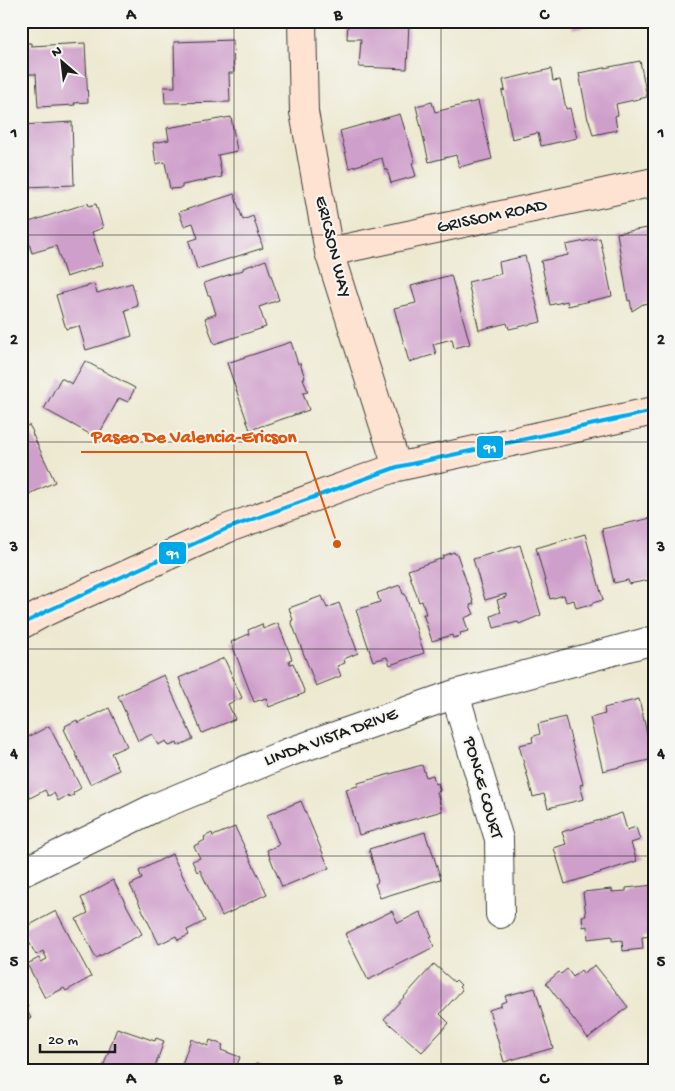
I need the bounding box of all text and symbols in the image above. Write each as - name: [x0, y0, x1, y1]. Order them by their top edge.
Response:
- text: A: [125, 7, 137, 26]
- text: B: [333, 7, 343, 26]
- text: C: [539, 7, 550, 26]
- north arrow: [38, 38, 88, 88]
- text: N: [49, 43, 65, 62]
- text: 1: [10, 125, 17, 144]
- text: 1: [657, 125, 664, 144]
- street label: ERICSON WAY: [309, 194, 355, 300]
- street label: GRISSOM ROAD: [435, 195, 549, 239]
- text: 2: [10, 332, 18, 351]
- text: 2: [657, 332, 665, 351]
- callout: Paseo De Valencia-Ericson: [81, 418, 306, 452]
- text: Paseo De Valencia-Ericson: [90, 427, 298, 450]
- line badge: 91: [476, 435, 504, 459]
- text: 91: [483, 441, 497, 458]
- text: 3: [9, 539, 18, 558]
- text: 3: [656, 539, 665, 558]
- line badge: 91: [158, 541, 187, 565]
- text: 91: [166, 547, 180, 564]
- street label: LINDA VISTA DRIVE: [261, 704, 401, 772]
- street label: PONCE COURT: [457, 734, 507, 842]
- text: 4: [9, 746, 18, 765]
- text: 4: [656, 746, 665, 765]
- text: 5: [10, 954, 19, 973]
- text: 5: [657, 954, 666, 973]
- scale bar: [40, 1021, 115, 1053]
- text: 20 m: [48, 1032, 78, 1050]
- text: A: [125, 1071, 137, 1090]
- text: B: [333, 1071, 343, 1090]
- text: C: [539, 1071, 550, 1090]

